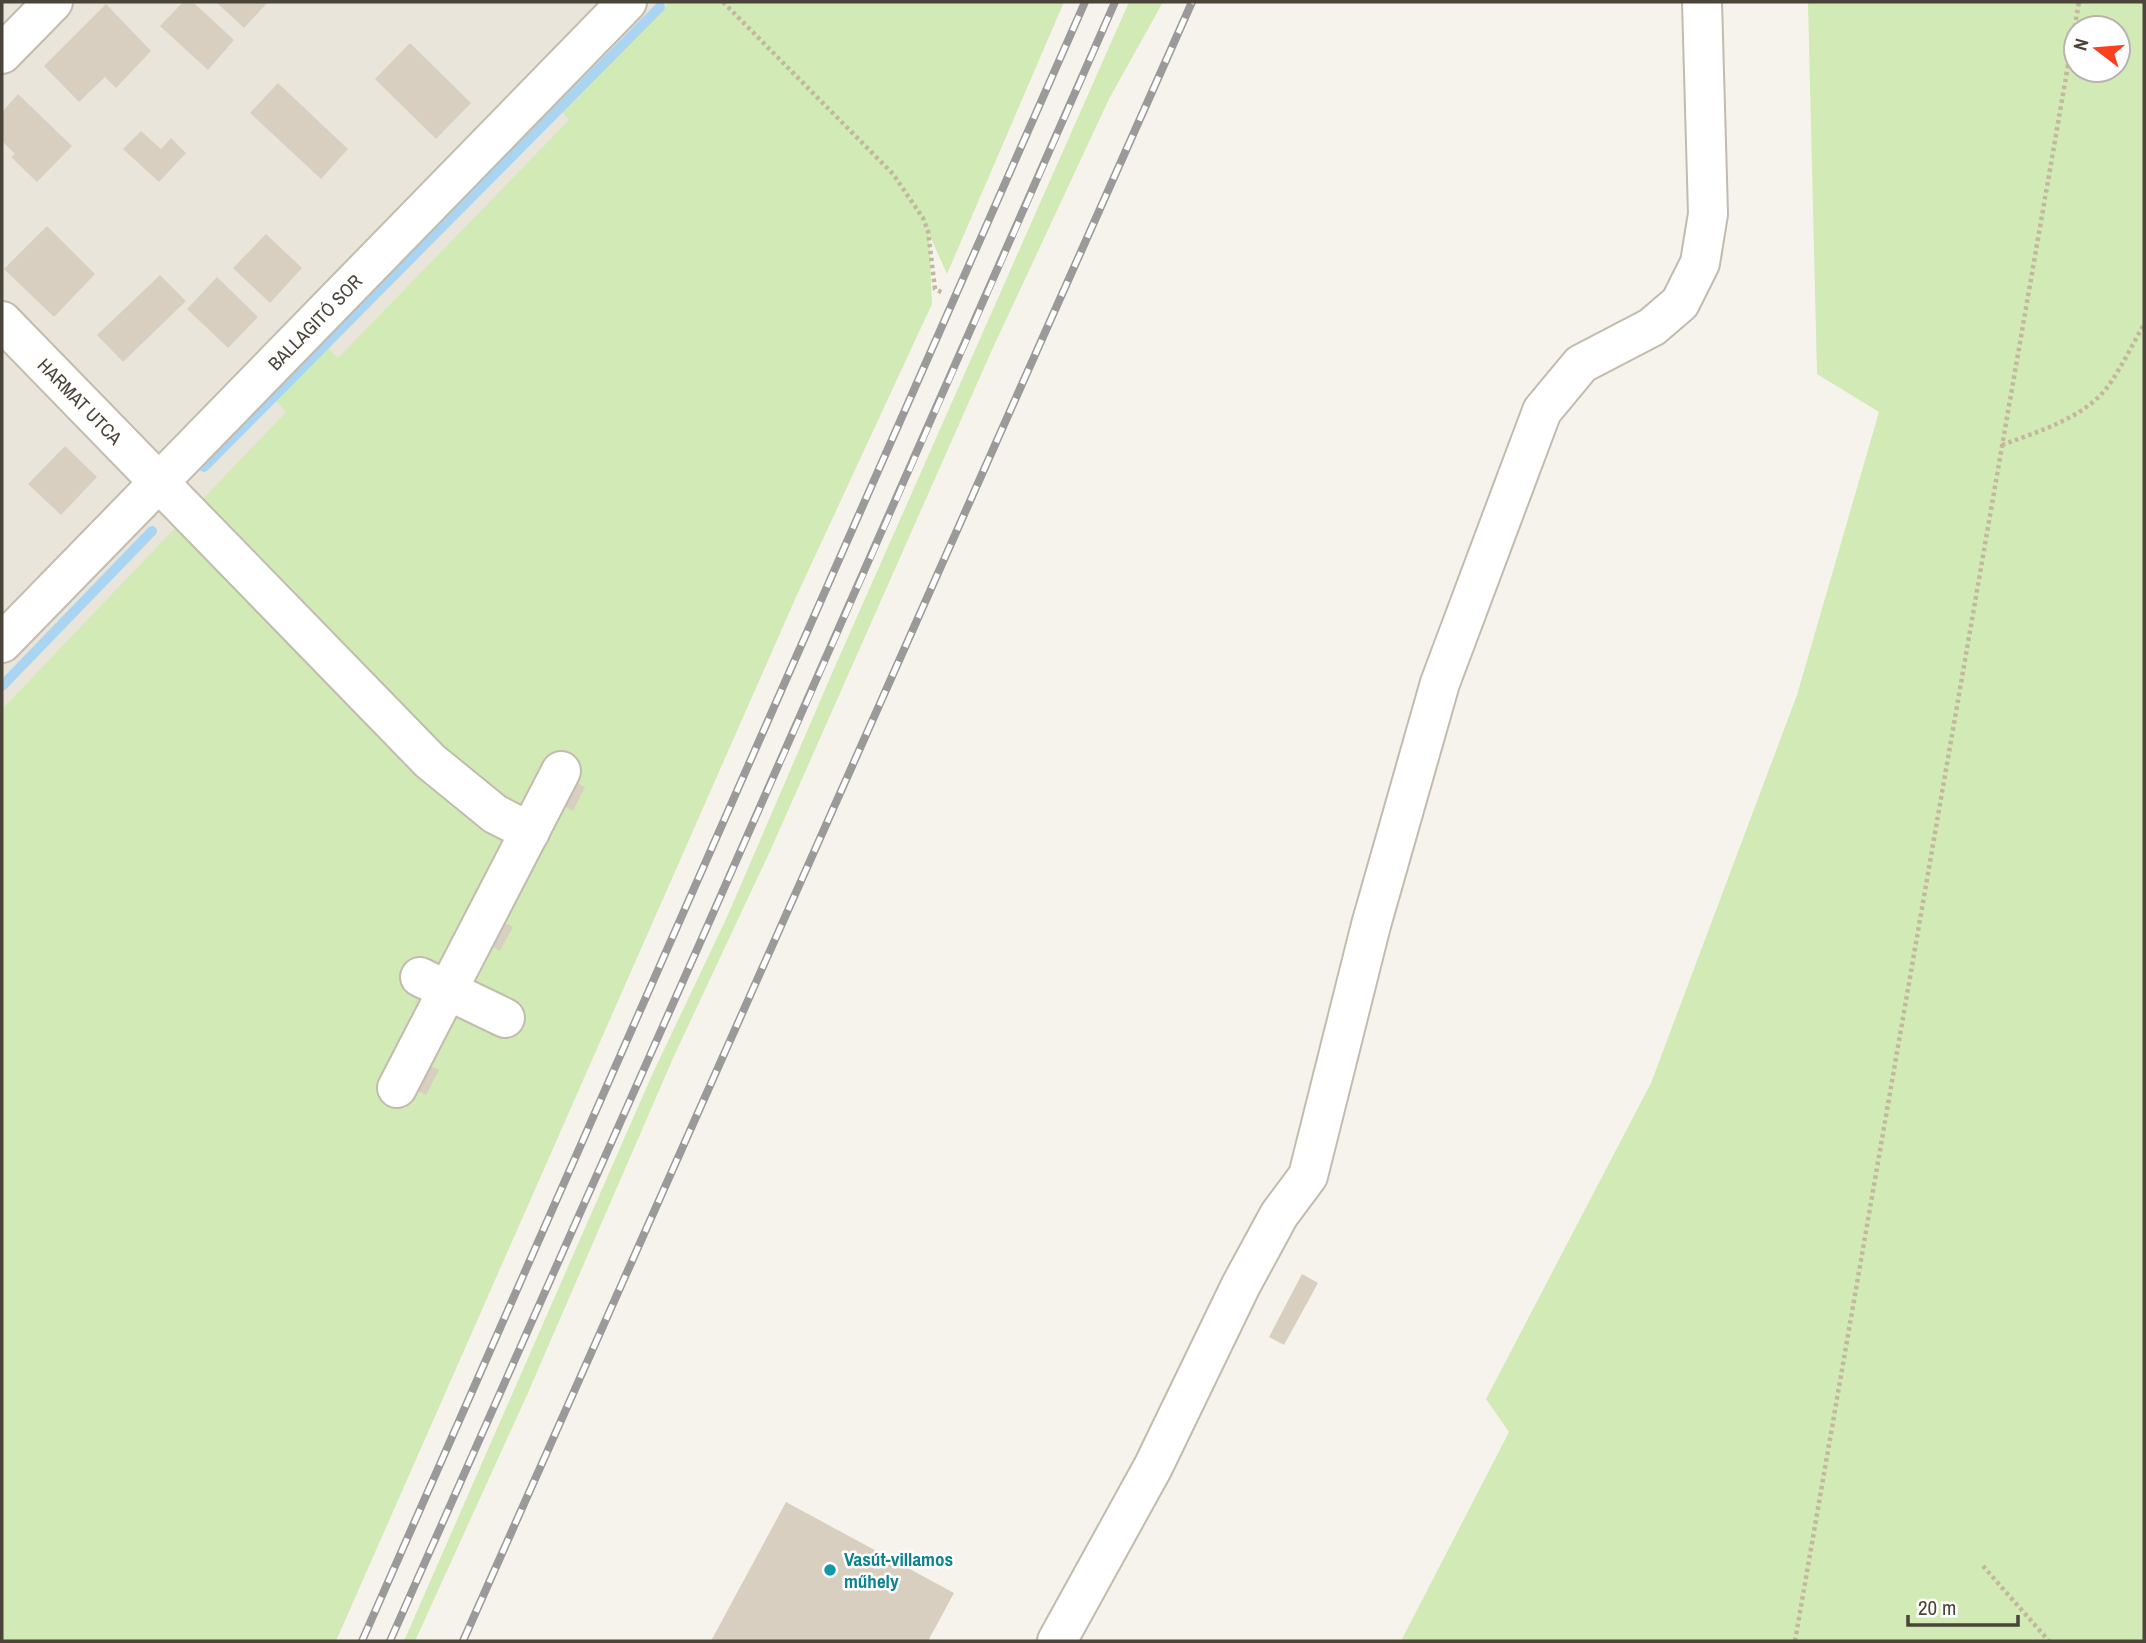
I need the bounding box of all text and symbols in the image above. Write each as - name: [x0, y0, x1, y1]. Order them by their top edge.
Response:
- north arrow: [2062, 14, 2132, 84]
- text: N: [2067, 35, 2095, 53]
- street label: BALLAGITÓ SOR: [262, 269, 368, 376]
- street label: HARMAT UTCA: [32, 352, 129, 451]
- place label: Vasút-villamos műhely: [844, 1546, 953, 1594]
- marker: Vasút-villamos műhely: [822, 1562, 838, 1578]
- scale bar: [1908, 1584, 2018, 1628]
- text: 20 m: [1918, 1593, 1956, 1622]

